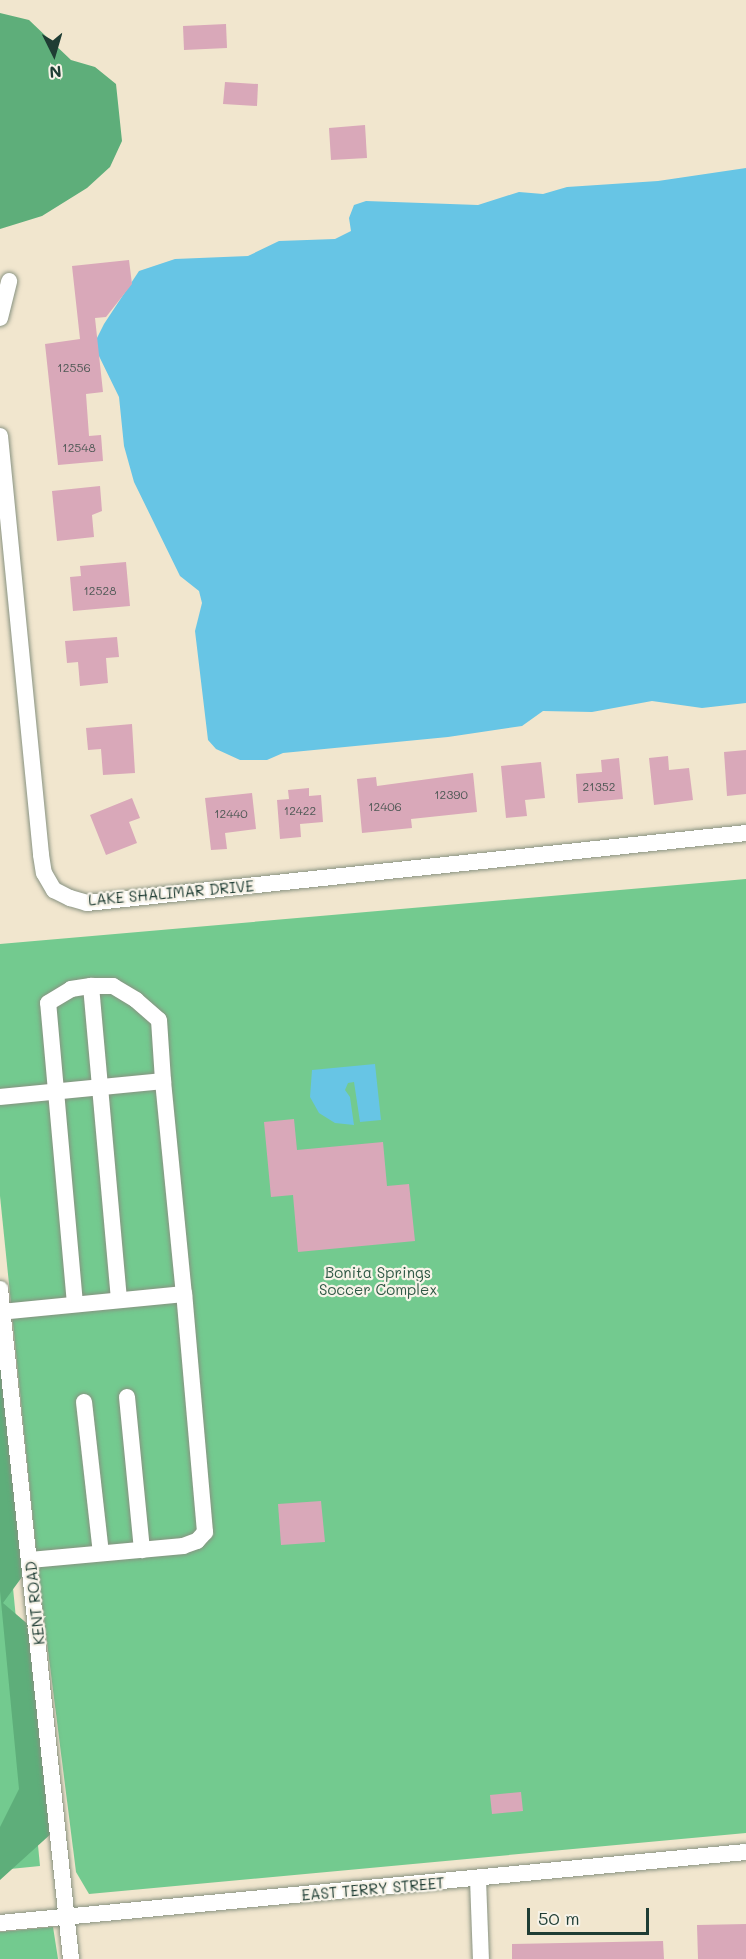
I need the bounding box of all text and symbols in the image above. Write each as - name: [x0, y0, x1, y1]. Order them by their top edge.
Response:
- north arrow: [24, 24, 84, 84]
- text: N: [49, 61, 63, 83]
- house number: 12556: [57, 361, 91, 375]
- house number: 12548: [62, 441, 96, 455]
- house number: 12528: [84, 584, 116, 598]
- house number: 21352: [583, 780, 615, 794]
- house number: 12390: [434, 788, 468, 802]
- house number: 12406: [368, 800, 402, 814]
- house number: 12422: [284, 804, 316, 818]
- house number: 12440: [214, 807, 248, 821]
- street label: LAKE SHALIMAR DRIVE: [87, 877, 255, 909]
- park label: Bonita Springs Soccer Complex: [319, 1263, 437, 1298]
- street label: KENT ROAD: [22, 1560, 48, 1646]
- street label: EAST TERRY STREET: [301, 1874, 445, 1904]
- scale bar: [530, 1896, 652, 1934]
- text: 50 m: [538, 1906, 580, 1930]

